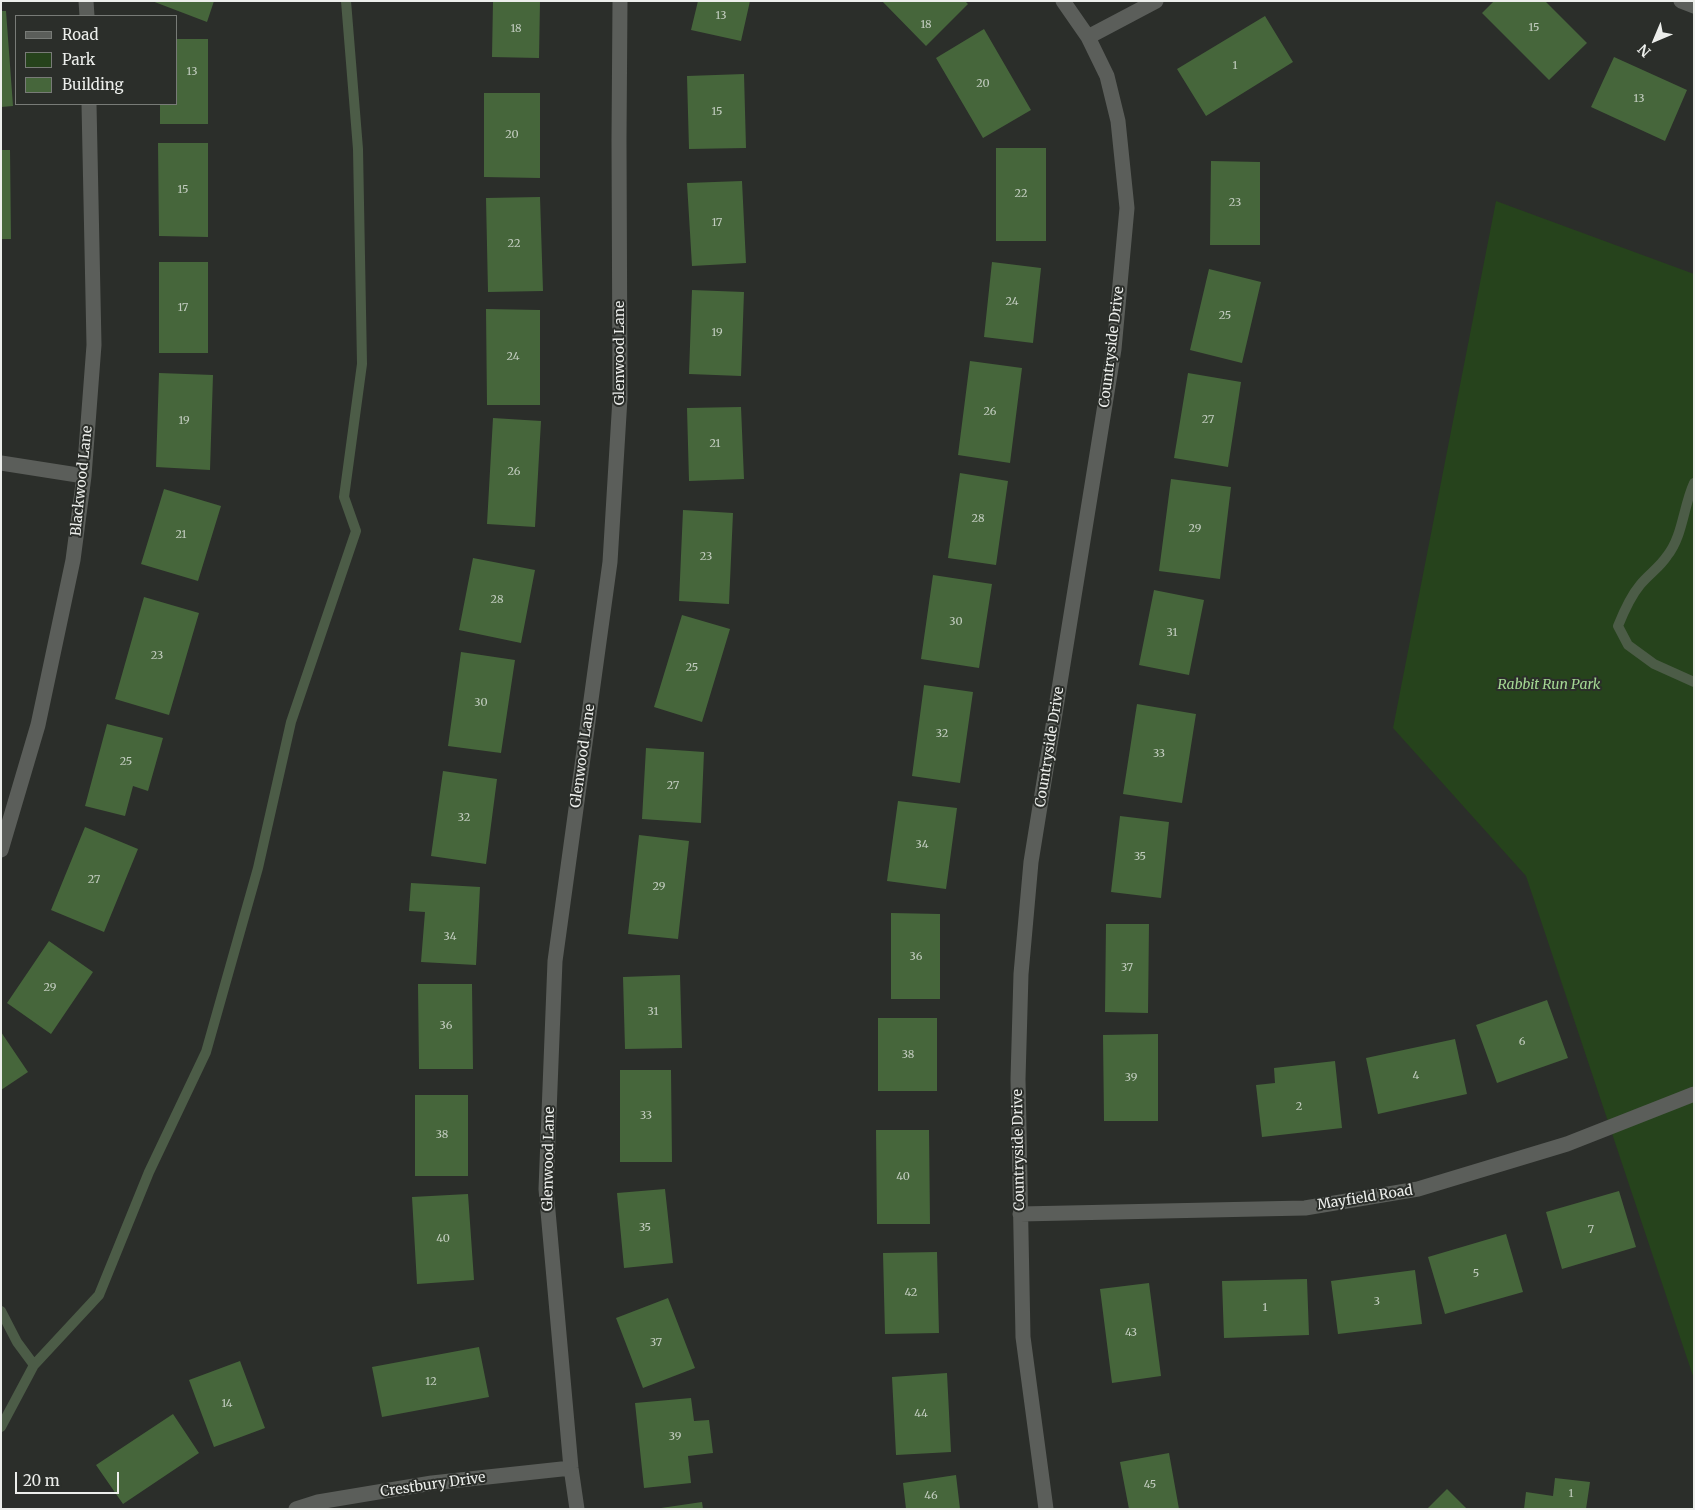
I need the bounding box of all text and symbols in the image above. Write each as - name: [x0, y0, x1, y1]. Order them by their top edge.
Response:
- house number: 13: [716, 9, 726, 23]
- legend: [15, 15, 178, 105]
- north arrow: [1630, 15, 1680, 65]
- house number: 18: [920, 18, 932, 32]
- house number: 15: [1528, 21, 1540, 35]
- house number: 18: [510, 22, 522, 36]
- text: Road: [62, 25, 98, 44]
- text: N: [1634, 40, 1655, 61]
- text: Park: [62, 50, 95, 69]
- house number: 1: [1233, 59, 1237, 73]
- house number: 13: [187, 65, 197, 79]
- text: Building: [62, 75, 124, 94]
- house number: 20: [976, 77, 990, 91]
- house number: 13: [1634, 92, 1644, 106]
- house number: 15: [711, 105, 723, 119]
- house number: 20: [505, 128, 519, 142]
- house number: 15: [177, 183, 189, 197]
- house number: 22: [1015, 187, 1027, 201]
- house number: 23: [1229, 196, 1241, 210]
- house number: 17: [712, 216, 722, 230]
- house number: 22: [508, 237, 520, 251]
- street label: Countryside Drive: [1096, 286, 1128, 408]
- house number: 24: [1006, 295, 1018, 309]
- house number: 17: [178, 301, 188, 315]
- street label: Glenwood Lane: [612, 301, 628, 405]
- house number: 25: [1219, 309, 1231, 323]
- house number: 19: [711, 326, 723, 340]
- house number: 24: [507, 350, 519, 364]
- house number: 26: [984, 405, 996, 419]
- house number: 27: [1202, 413, 1214, 427]
- house number: 19: [178, 414, 190, 428]
- street label: Blackwood Lane: [68, 425, 96, 537]
- house number: 21: [709, 437, 721, 451]
- house number: 26: [508, 465, 520, 479]
- house number: 28: [972, 512, 984, 526]
- house number: 29: [1189, 522, 1201, 536]
- house number: 21: [175, 528, 187, 542]
- house number: 23: [700, 550, 712, 564]
- house number: 28: [491, 593, 503, 607]
- house number: 30: [949, 615, 963, 629]
- house number: 31: [1167, 626, 1177, 640]
- house number: 23: [151, 649, 163, 663]
- house number: 25: [686, 661, 698, 675]
- park label: Rabbit Run Park: [1497, 677, 1601, 693]
- street label: Countryside Drive: [1032, 686, 1068, 808]
- house number: 30: [474, 696, 488, 710]
- street label: Glenwood Lane: [567, 703, 599, 809]
- house number: 32: [936, 727, 948, 741]
- house number: 33: [1153, 747, 1165, 761]
- house number: 25: [120, 755, 132, 769]
- house number: 27: [667, 779, 679, 793]
- house number: 32: [458, 811, 470, 825]
- house number: 34: [916, 838, 928, 852]
- house number: 35: [1134, 850, 1146, 864]
- house number: 27: [88, 873, 100, 887]
- house number: 29: [653, 880, 665, 894]
- house number: 34: [444, 930, 456, 944]
- house number: 36: [910, 950, 922, 964]
- house number: 37: [1121, 961, 1133, 975]
- house number: 29: [44, 981, 56, 995]
- house number: 31: [648, 1005, 658, 1019]
- house number: 36: [440, 1019, 452, 1033]
- house number: 6: [1519, 1035, 1525, 1049]
- house number: 38: [902, 1048, 914, 1062]
- house number: 4: [1413, 1069, 1419, 1083]
- house number: 39: [1125, 1071, 1137, 1085]
- street label: Countryside Drive: [1010, 1089, 1028, 1211]
- house number: 2: [1296, 1100, 1302, 1114]
- street label: Glenwood Lane: [540, 1107, 558, 1211]
- house number: 33: [640, 1109, 652, 1123]
- house number: 38: [436, 1128, 448, 1142]
- house number: 40: [896, 1170, 910, 1184]
- street label: Mayfield Road: [1316, 1182, 1414, 1214]
- house number: 35: [639, 1221, 651, 1235]
- house number: 7: [1588, 1223, 1594, 1237]
- house number: 40: [436, 1232, 450, 1246]
- house number: 5: [1473, 1267, 1479, 1281]
- house number: 42: [905, 1286, 917, 1300]
- house number: 3: [1374, 1295, 1380, 1309]
- house number: 1: [1263, 1301, 1267, 1315]
- house number: 43: [1125, 1326, 1137, 1340]
- house number: 37: [650, 1336, 662, 1350]
- house number: 12: [425, 1375, 437, 1389]
- house number: 14: [221, 1397, 233, 1411]
- house number: 44: [914, 1407, 928, 1421]
- house number: 39: [669, 1430, 681, 1444]
- scale bar: [18, 1462, 121, 1494]
- street label: Crestbury Drive: [379, 1469, 487, 1501]
- text: 20 m: [23, 1471, 60, 1490]
- house number: 45: [1144, 1478, 1156, 1492]
- house number: 1: [1569, 1487, 1573, 1501]
- house number: 46: [924, 1489, 938, 1503]

